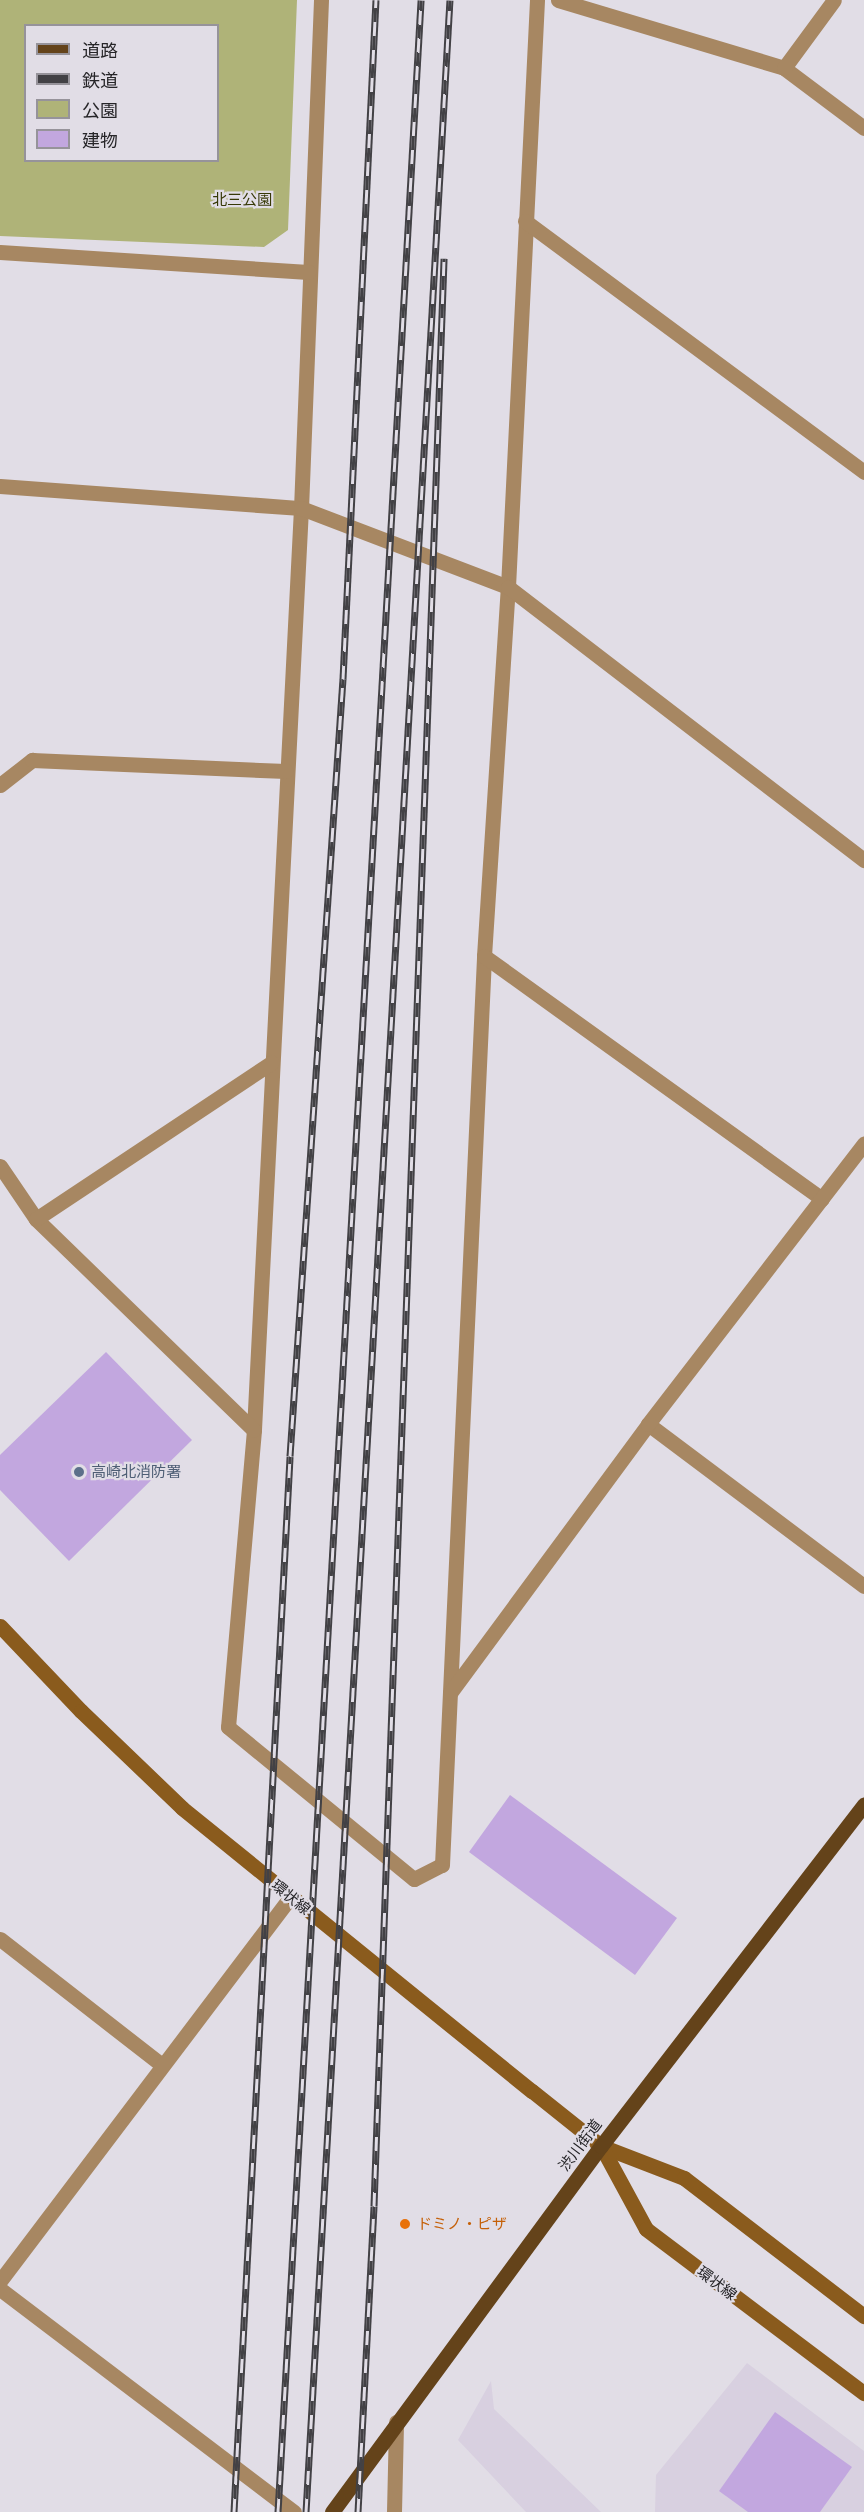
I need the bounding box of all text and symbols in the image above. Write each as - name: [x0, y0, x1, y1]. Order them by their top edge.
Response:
- legend: [24, 24, 219, 162]
- text: 道路: [82, 39, 118, 61]
- text: 鉄道: [82, 69, 118, 91]
- text: 公園: [82, 99, 118, 121]
- text: 建物: [82, 129, 118, 151]
- park label: 北三公園: [212, 191, 272, 209]
- place label: 高崎北消防署: [91, 1463, 181, 1481]
- marker: 高崎北消防署: [72, 1465, 86, 1479]
- street label: 環状線: [268, 1876, 314, 1918]
- street label: 渋川街道: [555, 2116, 605, 2174]
- place label: ドミノ・ピザ: [417, 2215, 507, 2233]
- marker: ドミノ・ピザ: [398, 2217, 412, 2231]
- street label: 環状線: [694, 2262, 740, 2304]

